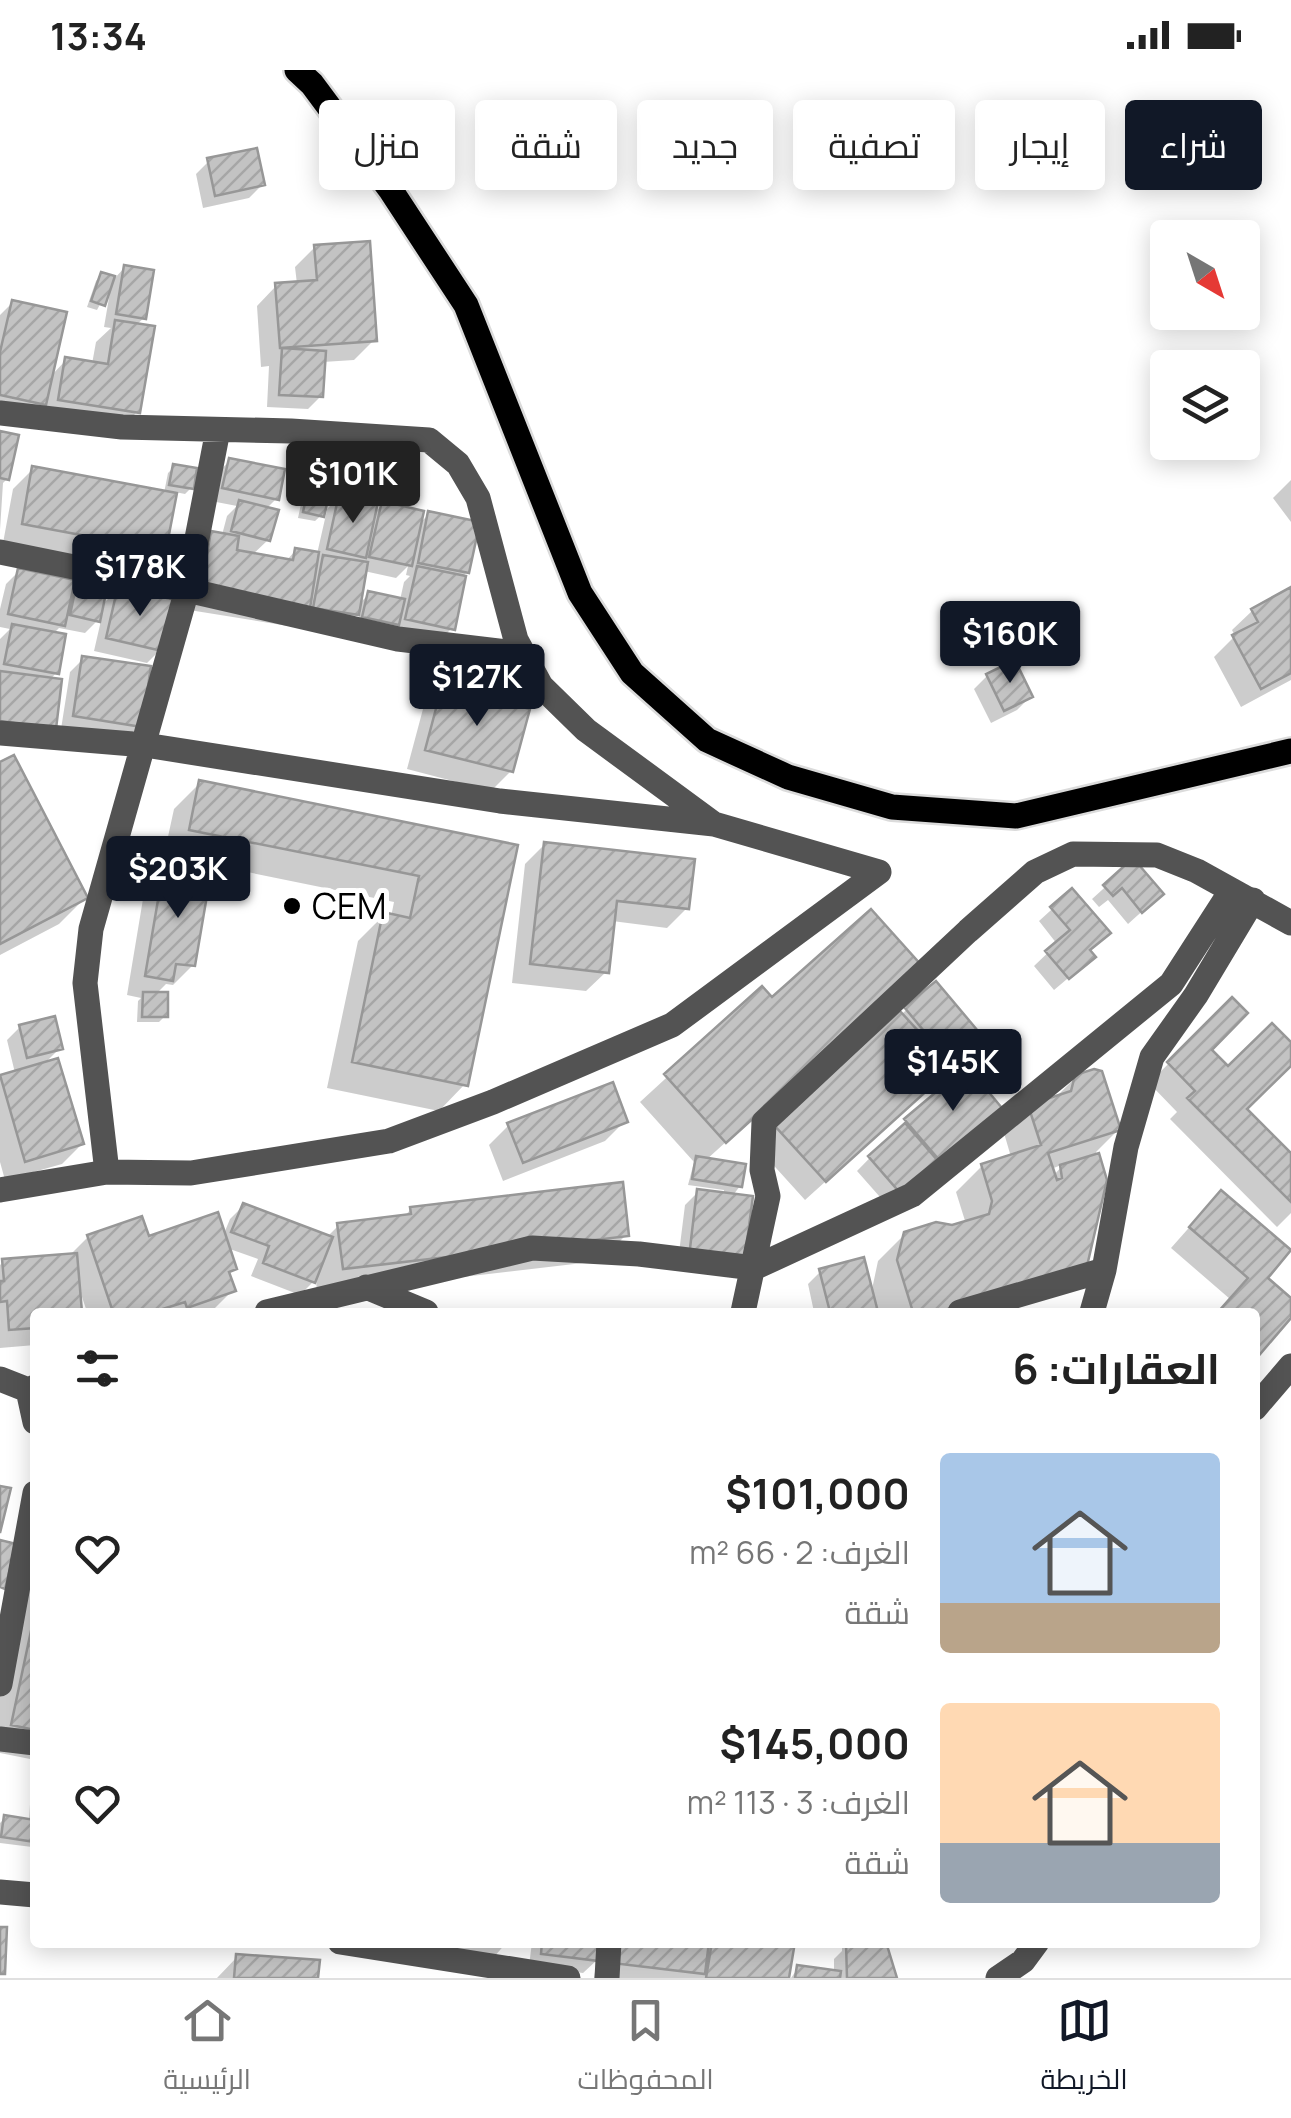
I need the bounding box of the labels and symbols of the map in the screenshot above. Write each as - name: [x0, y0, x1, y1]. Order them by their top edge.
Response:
- north arrow: [1150, 220, 1260, 330]
- pin: $101K: [283, 441, 423, 526]
- pin: $178K: [70, 534, 210, 619]
- pin: $160K: [940, 601, 1080, 686]
- pin: $127K: [407, 644, 547, 729]
- pin: $203K: [108, 836, 248, 921]
- place label: CEM: [312, 882, 386, 930]
- marker: CEM: [281, 895, 303, 917]
- pin: $145K: [883, 1029, 1023, 1114]

